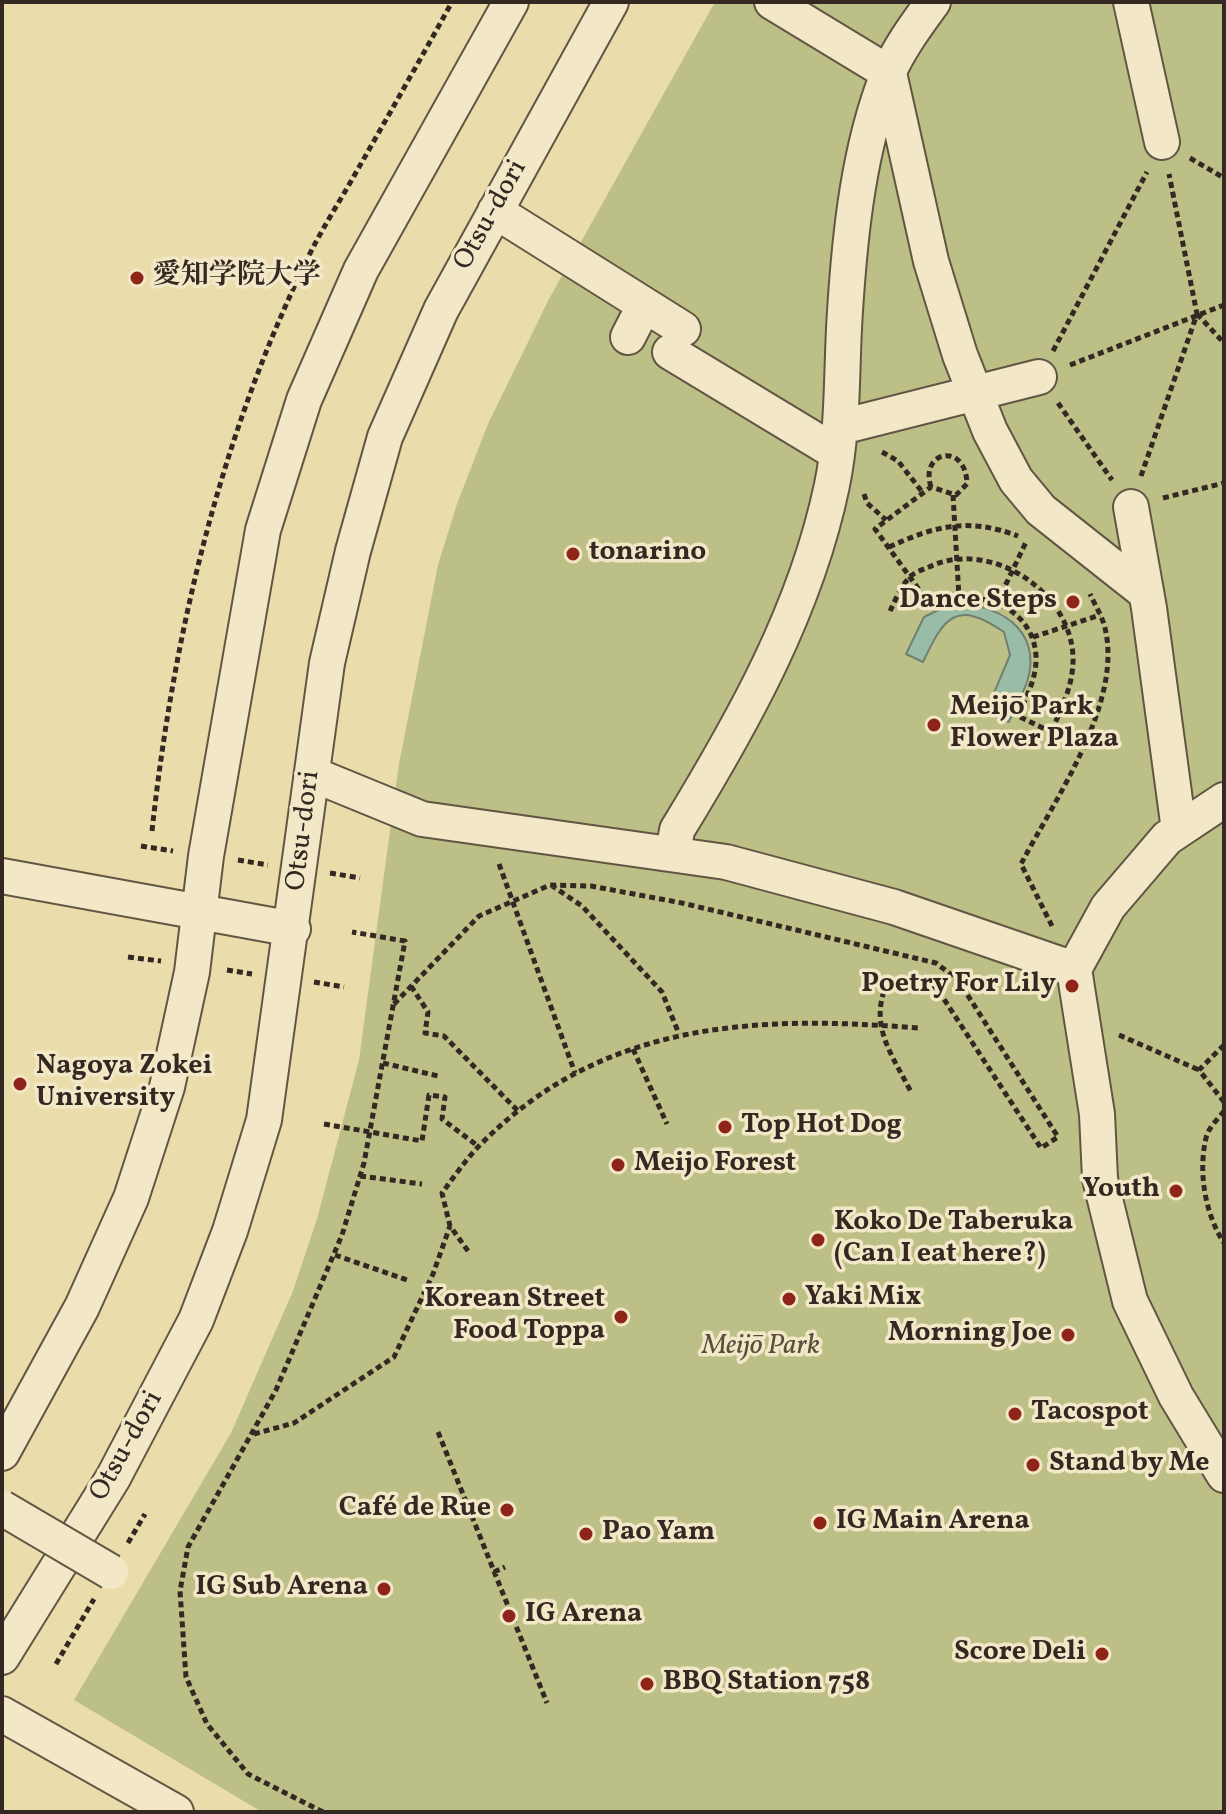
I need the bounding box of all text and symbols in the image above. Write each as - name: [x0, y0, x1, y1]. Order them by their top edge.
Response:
- street label: Otsu-dori: [448, 155, 536, 277]
- place label: 愛知学院大学: [153, 261, 321, 295]
- marker: 愛知学院大学: [128, 269, 146, 287]
- place label: tonarino: [589, 537, 706, 571]
- marker: tonarino: [564, 545, 582, 563]
- place label: Dance Steps: [899, 585, 1057, 619]
- marker: Dance Steps: [1064, 593, 1082, 611]
- place label: Meijō Park Flower Plaza: [950, 692, 1119, 758]
- marker: Meijō Park Flower Plaza: [925, 716, 943, 734]
- street label: Otsu-dori: [281, 769, 329, 893]
- place label: Poetry For Lily: [861, 969, 1056, 1003]
- marker: Poetry For Lily: [1063, 977, 1081, 995]
- place label: Nagoya Zokei University: [36, 1051, 212, 1117]
- marker: Nagoya Zokei University: [11, 1075, 29, 1093]
- place label: Top Hot Dog: [741, 1110, 902, 1144]
- marker: Top Hot Dog: [716, 1118, 734, 1136]
- place label: Meijo Forest: [634, 1148, 796, 1182]
- marker: Meijo Forest: [609, 1156, 627, 1174]
- place label: Youth: [1083, 1174, 1160, 1208]
- marker: Youth: [1167, 1182, 1185, 1200]
- place label: Koko De Taberuka (Can I eat here?): [834, 1207, 1073, 1273]
- marker: Koko De Taberuka (Can I eat here?): [809, 1231, 827, 1249]
- place label: Yaki Mix: [805, 1282, 921, 1316]
- place label: Korean Street Food Toppa: [424, 1284, 605, 1350]
- marker: Yaki Mix: [780, 1290, 798, 1308]
- marker: Korean Street Food Toppa: [612, 1308, 630, 1326]
- place label: Morning Joe: [888, 1318, 1052, 1352]
- marker: Morning Joe: [1059, 1326, 1077, 1344]
- park label: Meijō Park: [702, 1331, 820, 1365]
- street label: Otsu-dori: [84, 1386, 172, 1508]
- place label: Tacospot: [1031, 1397, 1149, 1431]
- marker: Tacospot: [1006, 1405, 1024, 1423]
- place label: Stand by Me: [1049, 1448, 1210, 1482]
- marker: Stand by Me: [1024, 1456, 1042, 1474]
- place label: Café de Rue: [339, 1493, 491, 1527]
- marker: Café de Rue: [498, 1501, 516, 1519]
- place label: IG Main Arena: [836, 1506, 1030, 1540]
- marker: IG Main Arena: [811, 1514, 829, 1532]
- place label: Pao Yam: [602, 1517, 715, 1551]
- marker: Pao Yam: [577, 1525, 595, 1543]
- place label: IG Sub Arena: [195, 1572, 368, 1606]
- marker: IG Sub Arena: [375, 1580, 393, 1598]
- place label: IG Arena: [525, 1599, 642, 1633]
- marker: IG Arena: [500, 1607, 518, 1625]
- place label: Score Deli: [954, 1637, 1086, 1671]
- marker: Score Deli: [1093, 1645, 1111, 1663]
- place label: BBQ Station 758: [663, 1667, 870, 1701]
- marker: BBQ Station 758: [638, 1675, 656, 1693]

